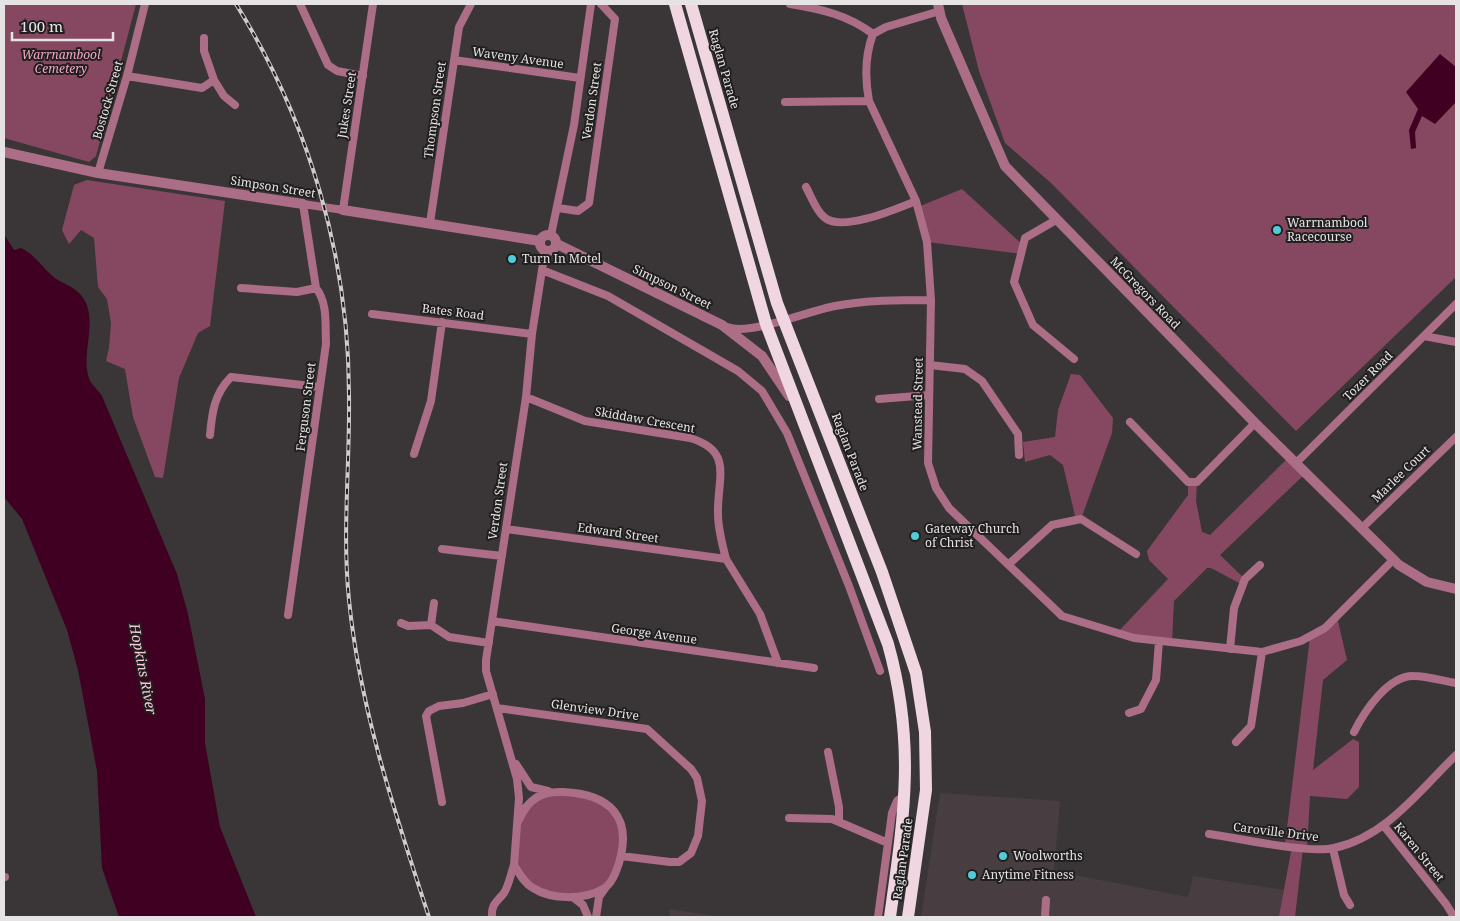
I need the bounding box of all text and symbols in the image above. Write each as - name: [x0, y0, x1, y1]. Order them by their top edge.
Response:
- scale bar: [12, 10, 114, 42]
- text: 100 m: [20, 16, 63, 36]
- street label: Raglan Parade: [705, 27, 744, 111]
- street label: Waveny Avenue: [471, 43, 565, 72]
- park label: Warrnambool Cemetery: [21, 46, 101, 77]
- street label: Bostock Street: [88, 59, 127, 141]
- street label: Thompson Street: [419, 61, 450, 159]
- street label: Verdon Street: [578, 61, 605, 141]
- street label: Jukes Street: [333, 70, 360, 140]
- street label: Simpson Street: [229, 171, 317, 202]
- place label: Warrnambool Racecourse: [1287, 214, 1368, 245]
- marker: Warrnambool Racecourse: [1271, 224, 1283, 236]
- place label: Turn In Motel: [522, 250, 602, 267]
- marker: Turn In Motel: [506, 253, 518, 265]
- street label: McGregors Road: [1106, 253, 1185, 333]
- street label: Simpson Street: [630, 260, 714, 313]
- street label: Bates Road: [421, 299, 486, 324]
- street label: Tozer Road: [1339, 347, 1397, 404]
- street label: Wanstead Street: [908, 357, 927, 451]
- street label: Ferguson Street: [292, 362, 319, 452]
- street label: Skiddaw Crescent: [594, 402, 697, 437]
- street label: Raglan Parade: [828, 410, 873, 493]
- street label: Marlee Court: [1368, 441, 1434, 506]
- street label: Verdon Street: [484, 461, 511, 541]
- street label: Edward Street: [577, 518, 660, 547]
- place label: Gateway Church of Christ: [925, 520, 1020, 551]
- marker: Gateway Church of Christ: [909, 530, 921, 542]
- street label: George Avenue: [610, 619, 698, 648]
- water label: Hopkins River: [125, 621, 162, 717]
- street label: Glenview Drive: [550, 695, 640, 724]
- street label: Raglan Parade: [888, 817, 917, 901]
- street label: Caroville Drive: [1232, 818, 1320, 845]
- street label: Karen Street: [1390, 819, 1449, 885]
- place label: Woolworths: [1013, 847, 1083, 864]
- marker: Woolworths: [997, 850, 1009, 862]
- place label: Anytime Fitness: [982, 866, 1074, 883]
- marker: Anytime Fitness: [966, 869, 978, 881]

